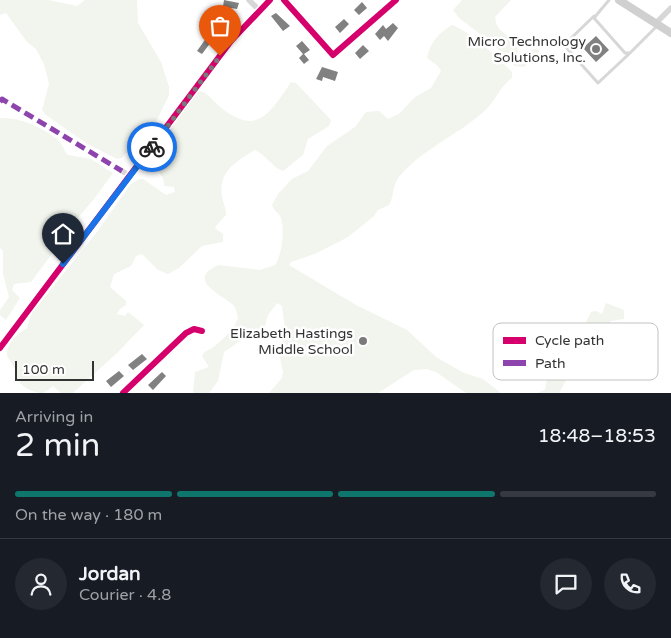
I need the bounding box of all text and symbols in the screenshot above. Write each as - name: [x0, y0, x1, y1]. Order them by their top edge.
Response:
- pin: [199, 5, 241, 56]
- icon: bag: [206, 12, 234, 40]
- place label: Micro Technology Solutions, Inc.: [467, 33, 586, 66]
- marker: Micro Technology Solutions, Inc.: [590, 43, 602, 55]
- courier: [127, 122, 177, 172]
- icon: bike: [138, 133, 166, 161]
- pin: [42, 213, 84, 264]
- icon: home: [49, 220, 77, 248]
- legend: [493, 323, 658, 380]
- place label: Elizabeth Hastings Middle School: [230, 325, 353, 358]
- text: Cycle path: [535, 332, 604, 349]
- marker: Elizabeth Hastings Middle School: [357, 335, 369, 347]
- text: Path: [535, 355, 566, 372]
- scale bar: [15, 358, 94, 381]
- text: 100 m: [22, 361, 65, 378]
- text: Arriving in: [15, 407, 93, 427]
- text: 18:48–18:53: [538, 425, 656, 447]
- text: 2 min: [15, 427, 100, 465]
- text: On the way · 180 m: [15, 505, 162, 525]
- button: person: [15, 558, 67, 610]
- button: chat: [540, 558, 592, 610]
- button: phone: [604, 558, 656, 610]
- text: Jordan: [79, 563, 141, 585]
- text: Courier · 4.8: [79, 585, 171, 605]

